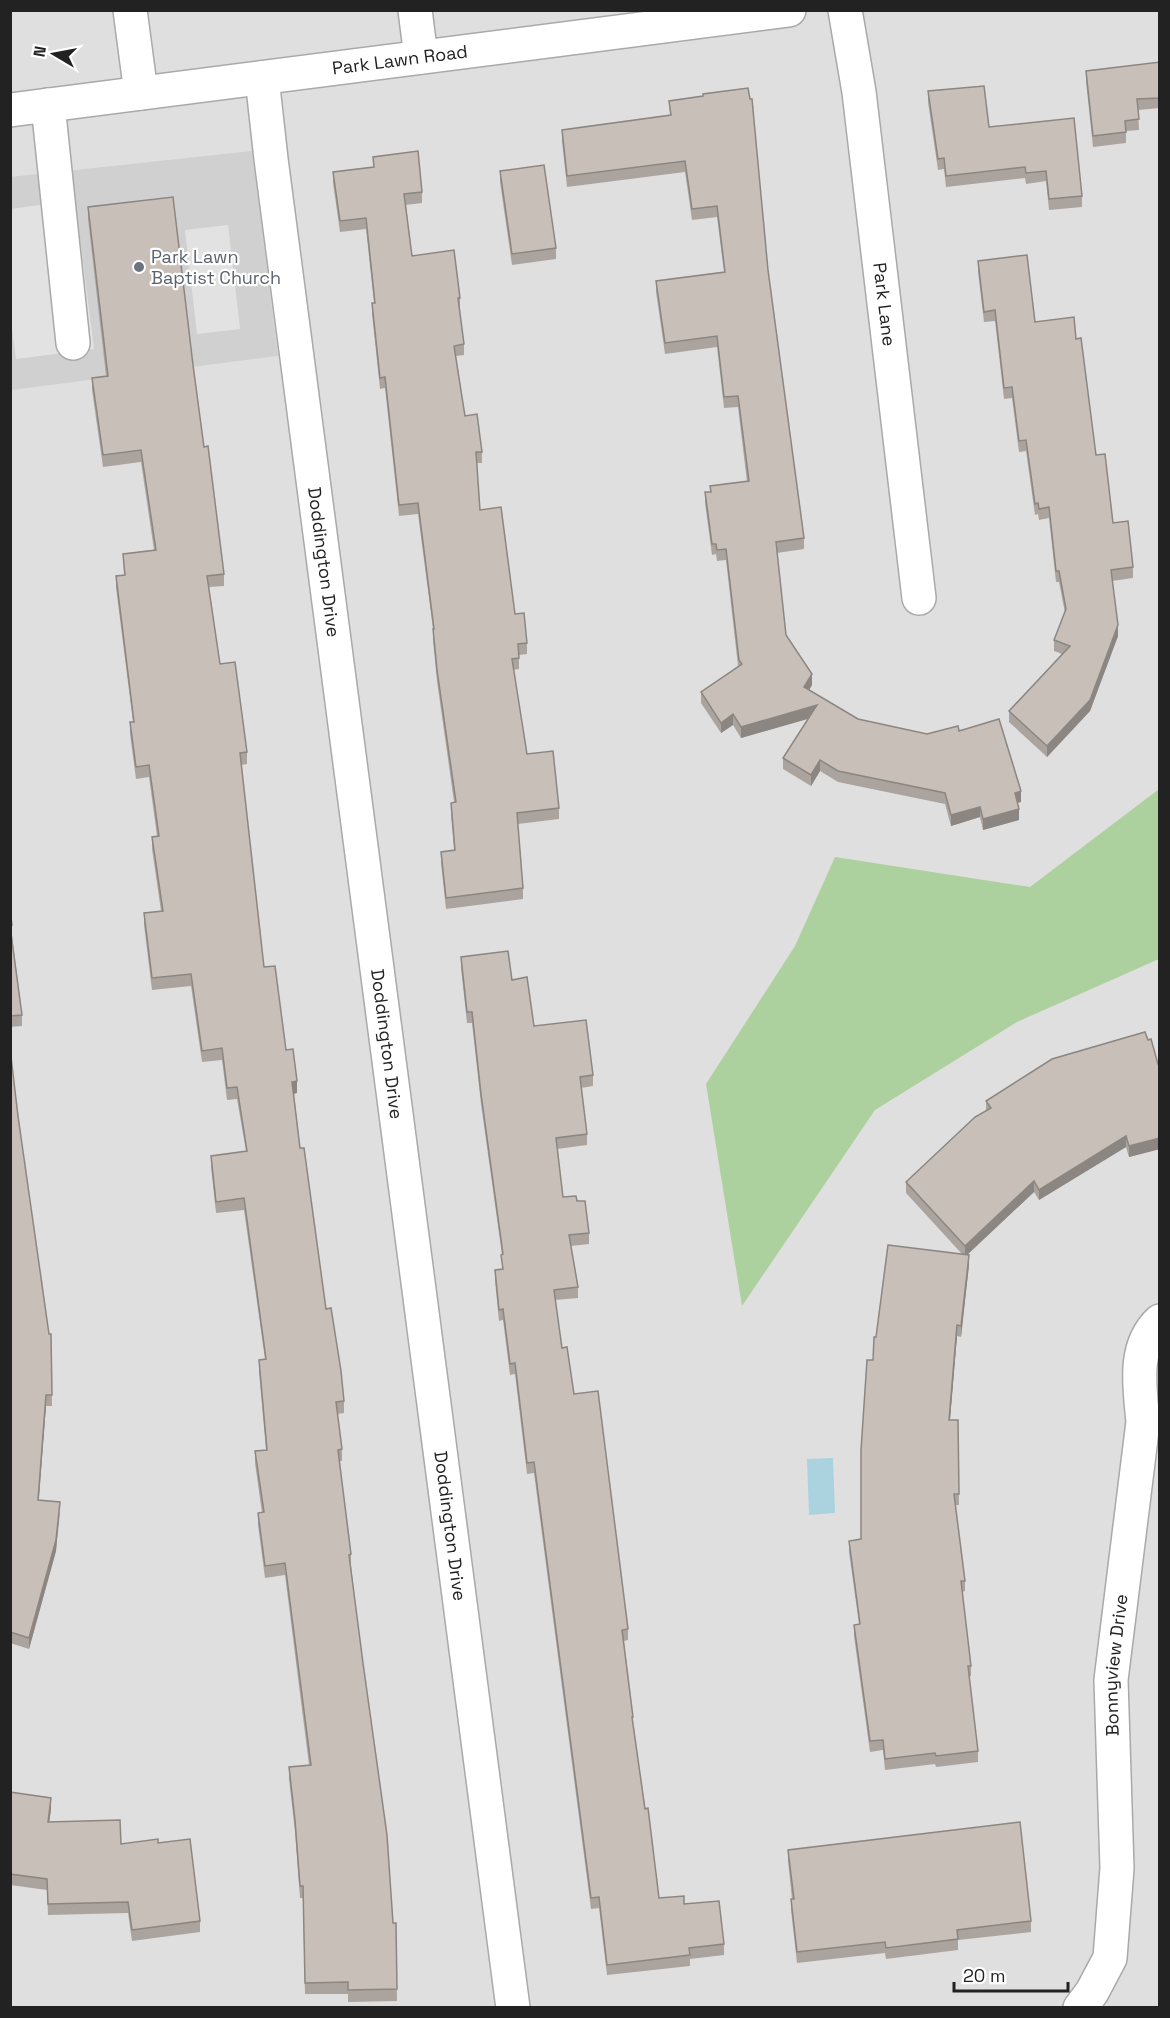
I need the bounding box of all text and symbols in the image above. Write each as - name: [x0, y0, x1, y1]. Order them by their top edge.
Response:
- north arrow: [24, 24, 84, 84]
- street label: Park Lawn Road: [331, 39, 469, 80]
- text: N: [28, 44, 51, 59]
- place label: Park Lawn Baptist Church: [151, 245, 281, 289]
- marker: Park Lawn Baptist Church: [132, 260, 146, 274]
- street label: Park Lane: [868, 261, 901, 347]
- street label: Doddington Drive: [303, 486, 345, 638]
- street label: Doddington Drive: [366, 967, 409, 1120]
- street label: Doddington Drive: [429, 1449, 472, 1602]
- street label: Bonnyview Drive: [1099, 1593, 1133, 1737]
- scale bar: [954, 1955, 1068, 1993]
- text: 20 m: [963, 1964, 1006, 1987]

